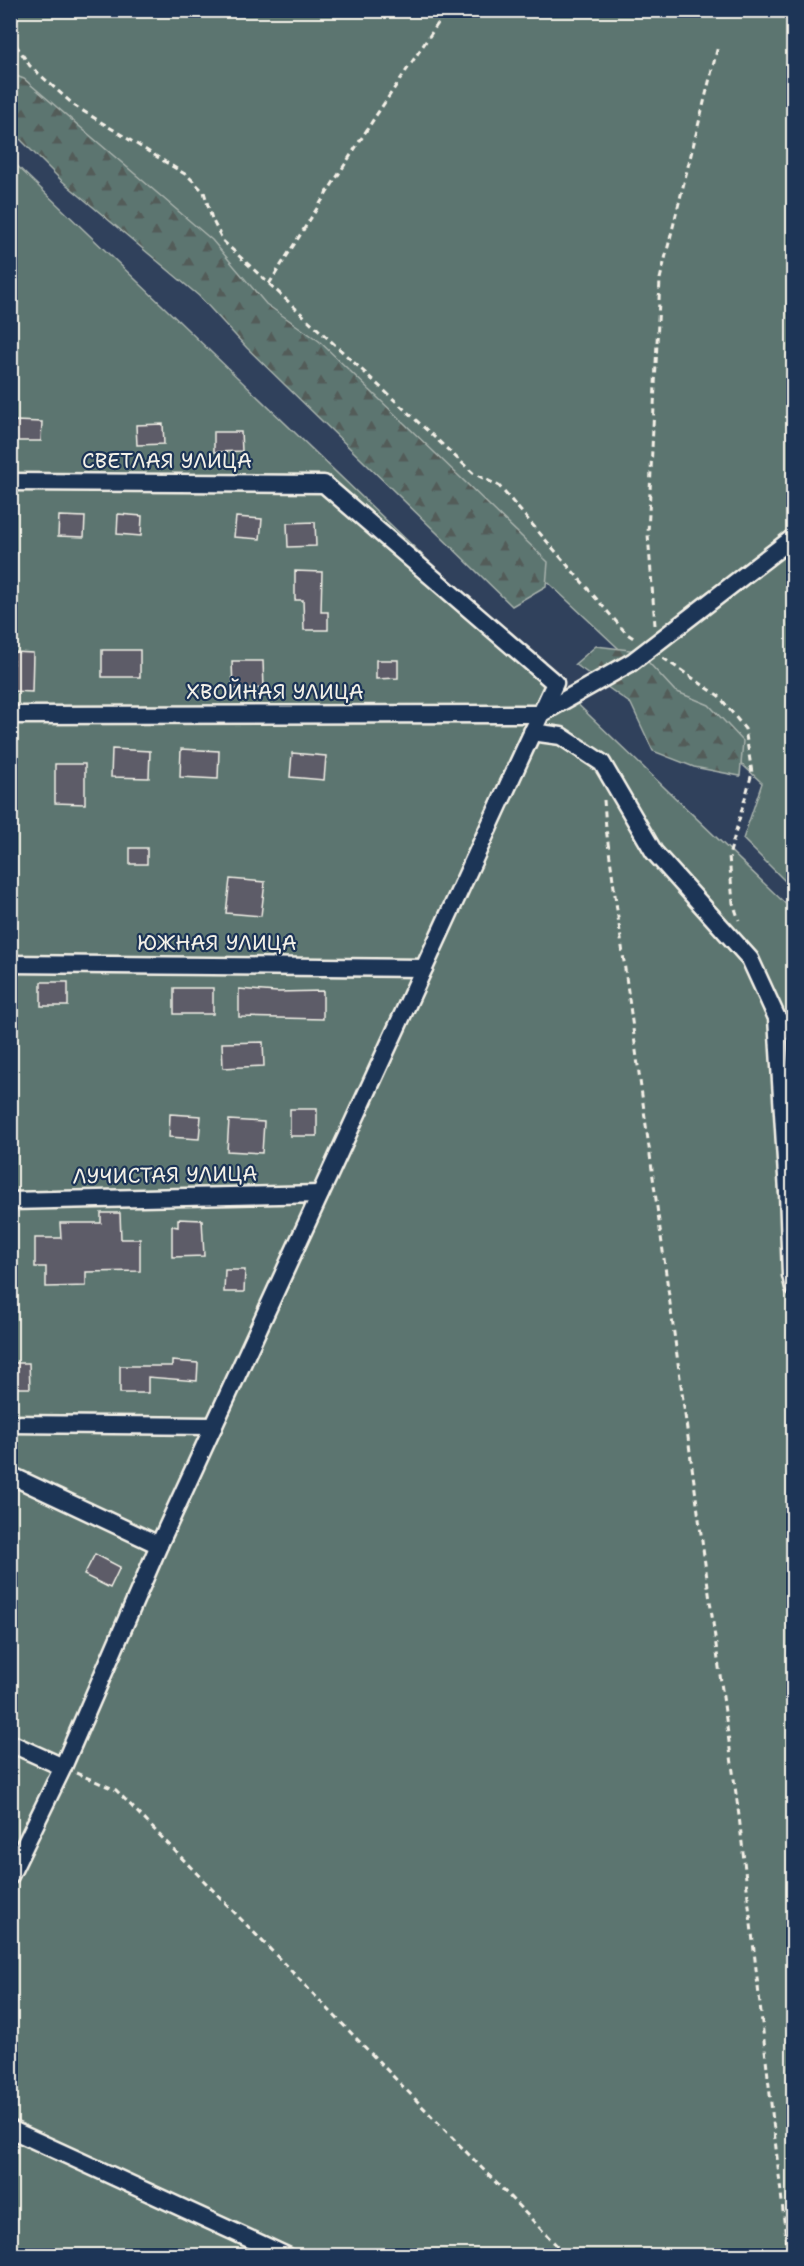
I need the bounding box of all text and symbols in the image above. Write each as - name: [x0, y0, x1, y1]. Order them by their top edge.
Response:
- street label: СВЕТЛАЯ УЛИЦА: [82, 447, 252, 475]
- street label: ХВОЙНАЯ УЛИЦА: [186, 678, 364, 706]
- street label: ЮЖНАЯ УЛИЦА: [137, 929, 297, 957]
- street label: ЛУЧИСТАЯ УЛИЦА: [72, 1159, 258, 1191]

